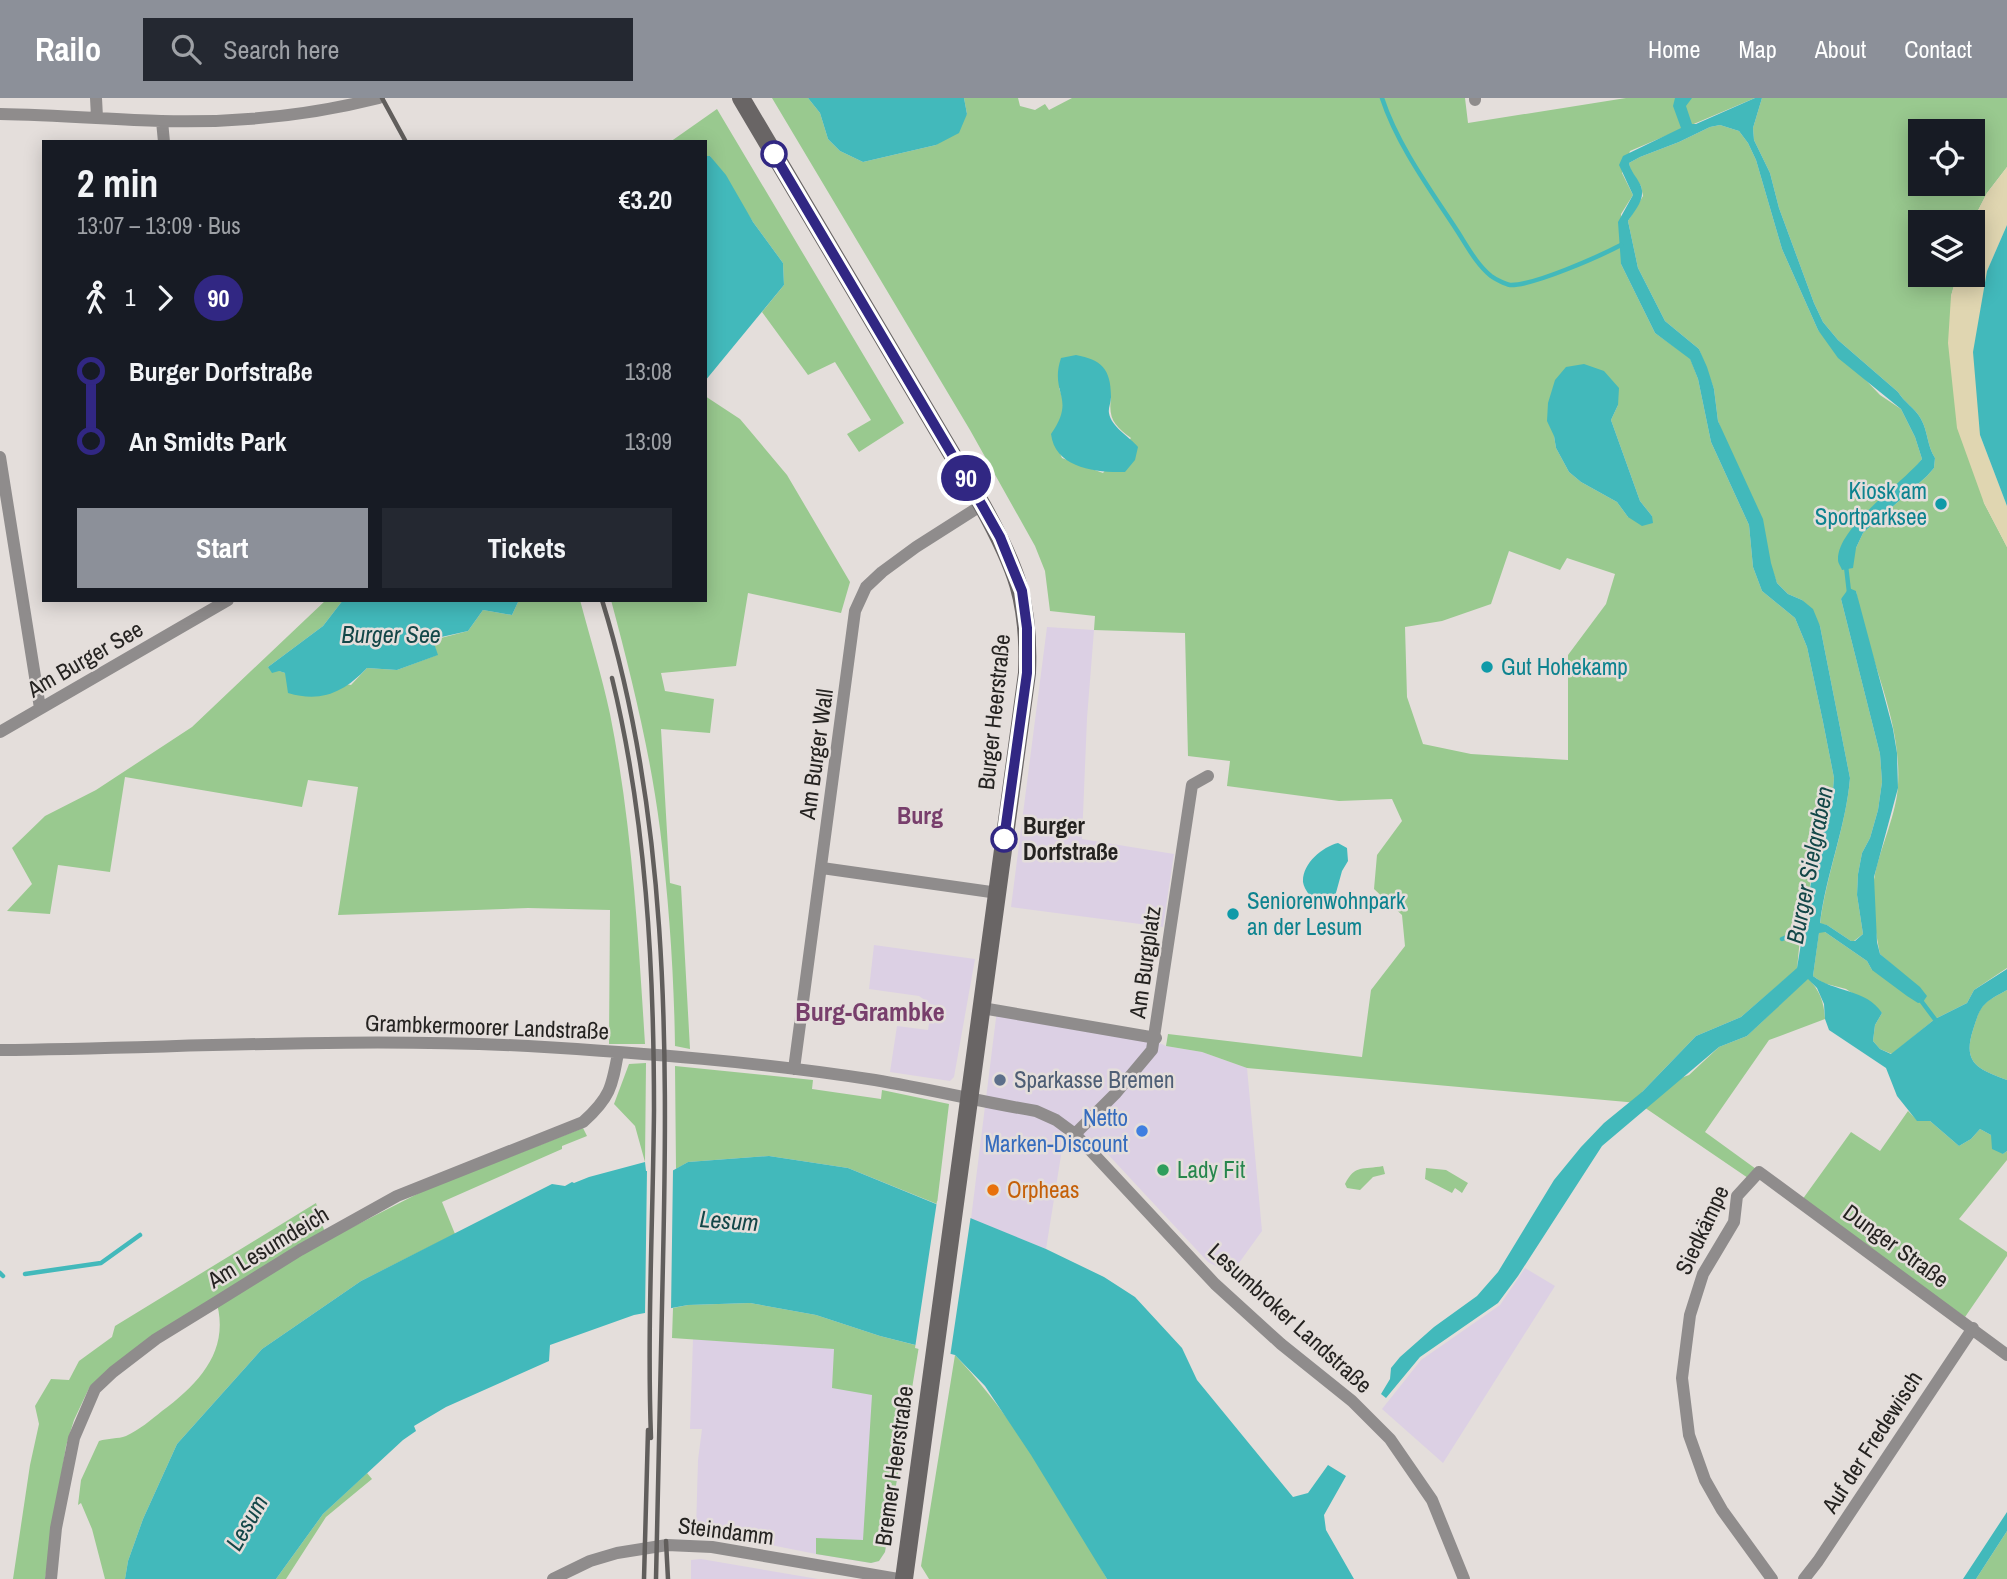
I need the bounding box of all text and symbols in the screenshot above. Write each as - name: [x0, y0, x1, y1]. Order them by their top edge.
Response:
- search box: [143, 18, 633, 81]
- text: Railo: [35, 27, 101, 71]
- icon: search: [167, 30, 205, 68]
- text: Search here: [223, 32, 339, 67]
- text: Home: [1648, 33, 1700, 65]
- text: Map: [1738, 33, 1777, 65]
- text: About: [1815, 33, 1866, 65]
- text: Contact: [1904, 33, 1972, 65]
- map controls: [1908, 119, 1985, 287]
- button: locate: [1908, 119, 1985, 196]
- unlabelled marker: [761, 141, 787, 167]
- text: 2 min: [77, 158, 158, 209]
- text: €3.20: [619, 182, 672, 217]
- text: 13:07 – 13:09 · Bus: [77, 210, 241, 241]
- button: layers: [1908, 210, 1985, 287]
- icon: walk: [77, 279, 115, 317]
- icon: forward: [146, 279, 184, 317]
- text: 1: [125, 282, 136, 313]
- text: 90: [208, 282, 229, 314]
- text: Burger Dorfstraße: [129, 354, 313, 389]
- text: 13:08: [625, 356, 672, 387]
- text: An Smidts Park: [129, 424, 287, 459]
- text: 13:09: [625, 426, 672, 457]
- line badge: 90: [934, 455, 998, 501]
- text: 90: [955, 462, 977, 494]
- place label: Kiosk am Sportparksee: [1815, 475, 1927, 532]
- marker: Kiosk am Sportparksee: [1933, 496, 1949, 512]
- button: Start: [77, 508, 368, 588]
- button: Tickets: [382, 508, 672, 588]
- street label: Am Burger See: [20, 613, 148, 705]
- water label: Burger See: [341, 618, 441, 650]
- street label: Burger Heerstraße: [970, 633, 1017, 791]
- place label: Gut Hohekamp: [1501, 651, 1628, 682]
- marker: Gut Hohekamp: [1479, 659, 1495, 675]
- street label: Am Burger Wall: [791, 687, 840, 822]
- water label: Burger Sielgraben: [1778, 783, 1840, 946]
- district label: Burg: [897, 799, 943, 831]
- place label: Burger Dorfstraße: [1023, 810, 1118, 867]
- marker: Burger Dorfstraße: [991, 826, 1017, 852]
- place label: Seniorenwohnpark an der Lesum: [1247, 885, 1406, 942]
- street label: Am Burgplatz: [1121, 904, 1168, 1021]
- marker: Seniorenwohnpark an der Lesum: [1225, 906, 1241, 922]
- district label: Burg-Grambke: [795, 994, 945, 1029]
- street label: Grambkermoorer Landstraße: [364, 1007, 610, 1046]
- place label: Sparkasse Bremen: [1014, 1064, 1174, 1095]
- marker: Sparkasse Bremen: [992, 1072, 1008, 1088]
- place label: Netto Marken-Discount: [984, 1102, 1128, 1159]
- marker: Netto Marken-Discount: [1134, 1123, 1150, 1139]
- place label: Lady Fit: [1177, 1154, 1245, 1185]
- marker: Lady Fit: [1155, 1162, 1171, 1178]
- place label: Orpheas: [1007, 1174, 1079, 1205]
- street label: Siedkämpe: [1667, 1180, 1736, 1280]
- marker: Orpheas: [985, 1182, 1001, 1198]
- street label: Dunger Straße: [1837, 1197, 1955, 1294]
- street label: Am Lesumdeich: [200, 1198, 334, 1295]
- water label: Lesum: [698, 1202, 760, 1238]
- street label: Lesumbroker Landstraße: [1202, 1236, 1379, 1400]
- street label: Auf der Fredewisch: [1814, 1365, 1929, 1520]
- street label: Bremer Heerstraße: [867, 1384, 920, 1548]
- water label: Lesum: [218, 1489, 275, 1556]
- street label: Steindamm: [676, 1509, 776, 1552]

